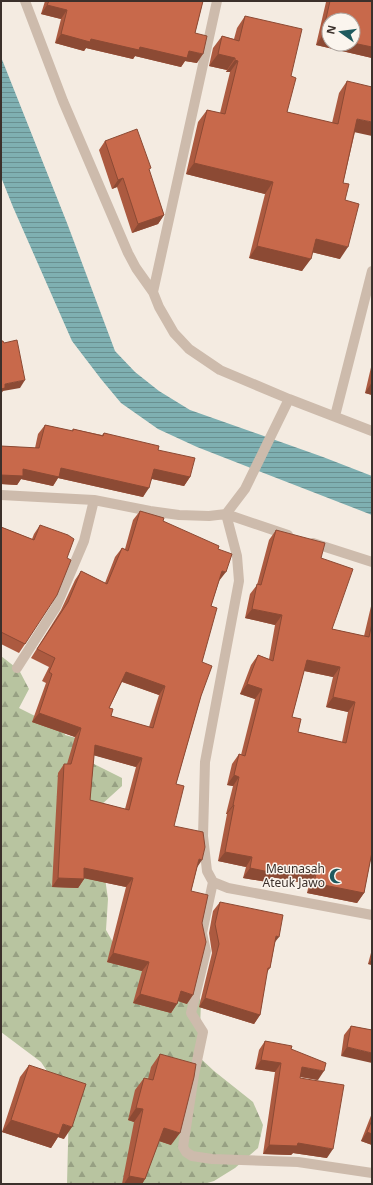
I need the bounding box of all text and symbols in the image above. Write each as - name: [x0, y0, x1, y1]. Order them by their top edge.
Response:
- north arrow: [321, 12, 361, 52]
- text: N: [322, 23, 339, 36]
- place label: Meunasah Ateuk Jawo: [263, 860, 325, 891]
- mosque icon: Meunasah Ateuk Jawo: [328, 867, 346, 885]

